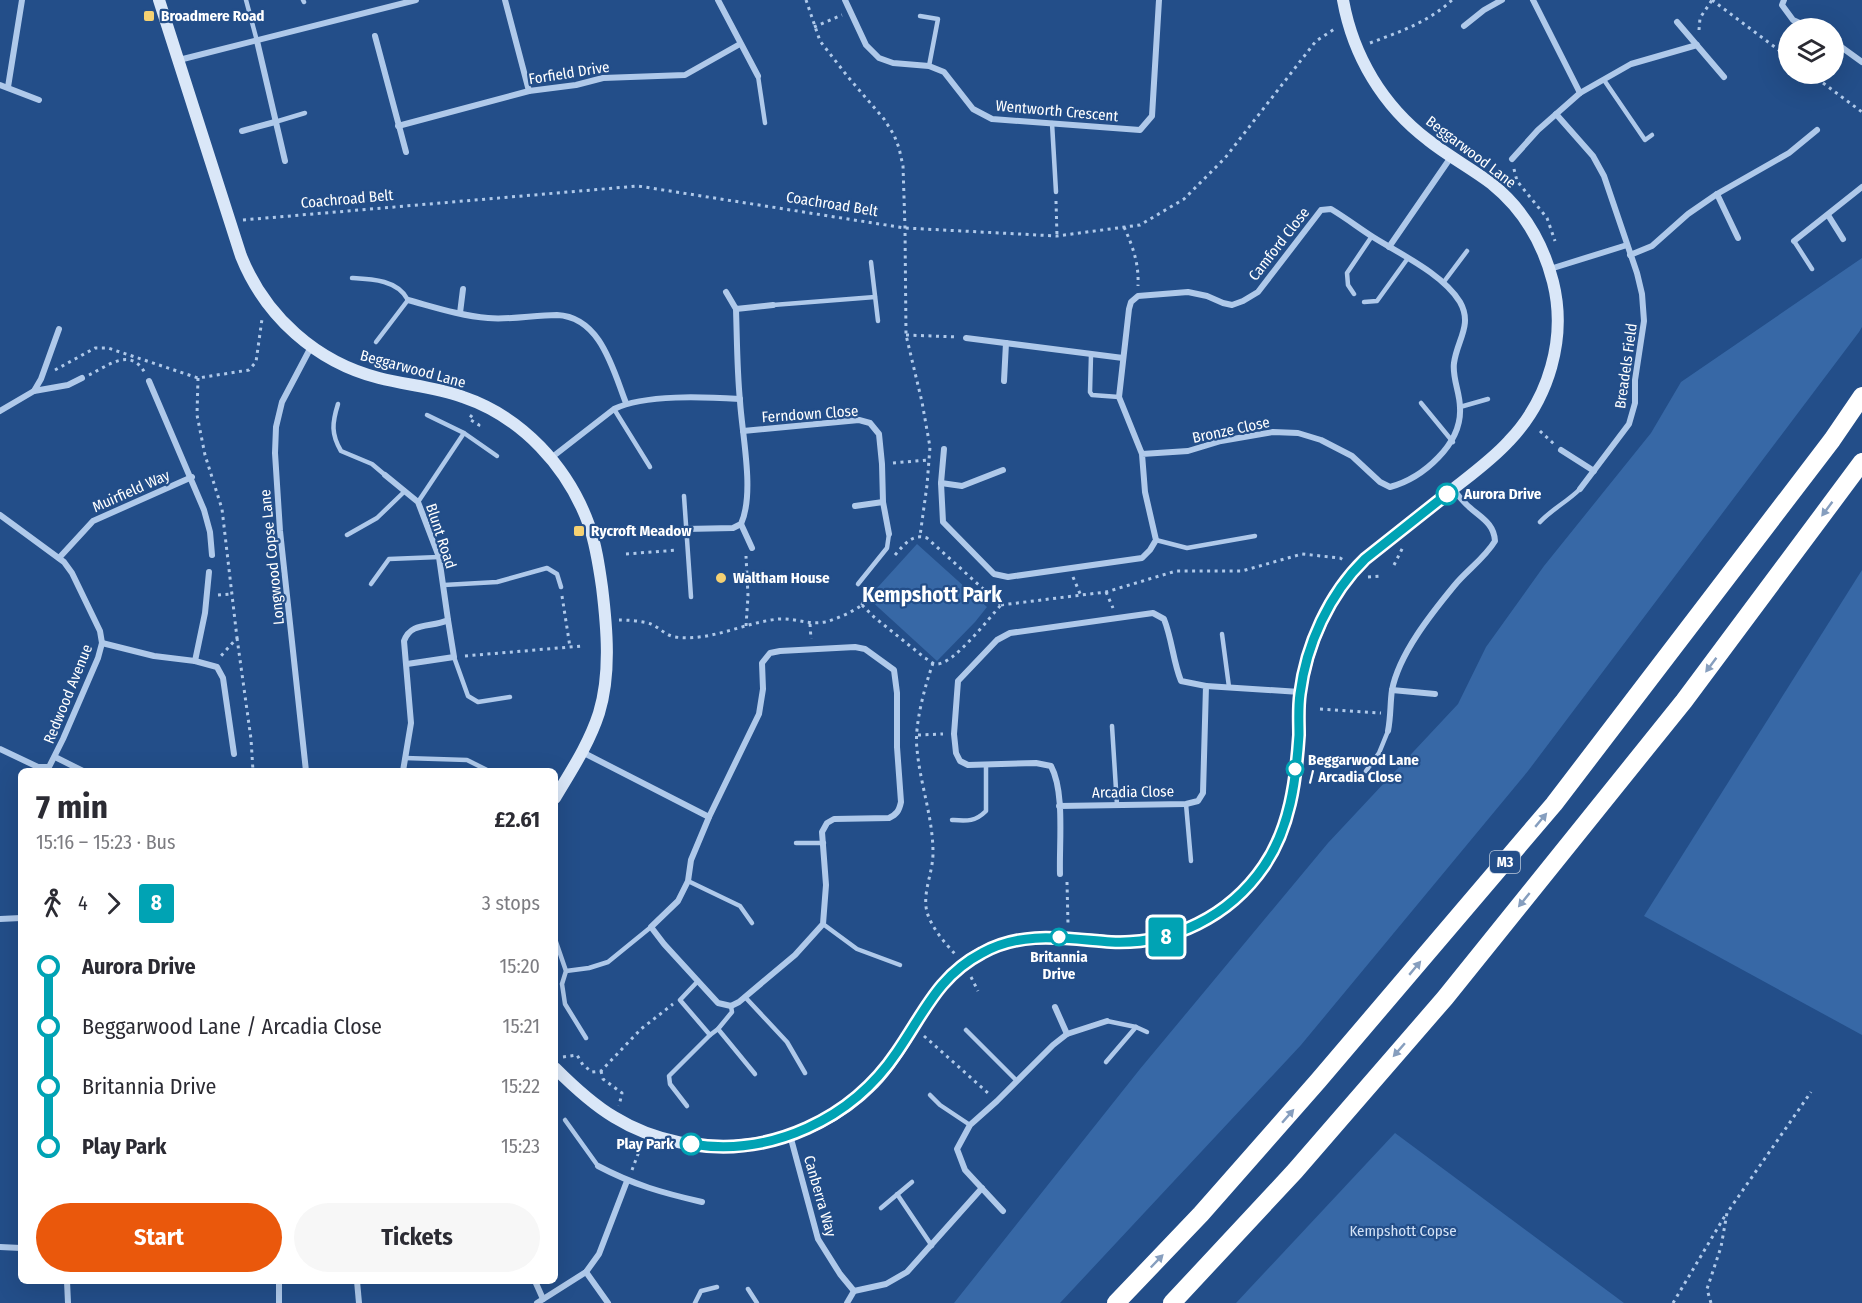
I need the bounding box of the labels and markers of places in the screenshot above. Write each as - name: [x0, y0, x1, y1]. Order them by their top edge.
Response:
- place label: Broadmere Road: [161, 7, 265, 25]
- marker: Broadmere Road: [142, 9, 156, 23]
- marker: Aurora Drive: [1436, 483, 1458, 505]
- place label: Aurora Drive: [1463, 485, 1542, 503]
- place label: Rycroft Meadow: [591, 522, 692, 540]
- marker: Rycroft Meadow: [572, 524, 586, 538]
- place label: Waltham House: [733, 569, 830, 587]
- marker: Waltham House: [714, 571, 728, 585]
- place label: Beggarwood Lane / Arcadia Close: [1308, 751, 1419, 786]
- marker: Beggarwood Lane / Arcadia Close: [1286, 760, 1304, 778]
- marker: Britannia Drive: [1050, 928, 1068, 946]
- place label: Britannia Drive: [1030, 948, 1088, 983]
- marker: Play Park: [680, 1133, 702, 1155]
- place label: Play Park: [616, 1135, 674, 1153]

